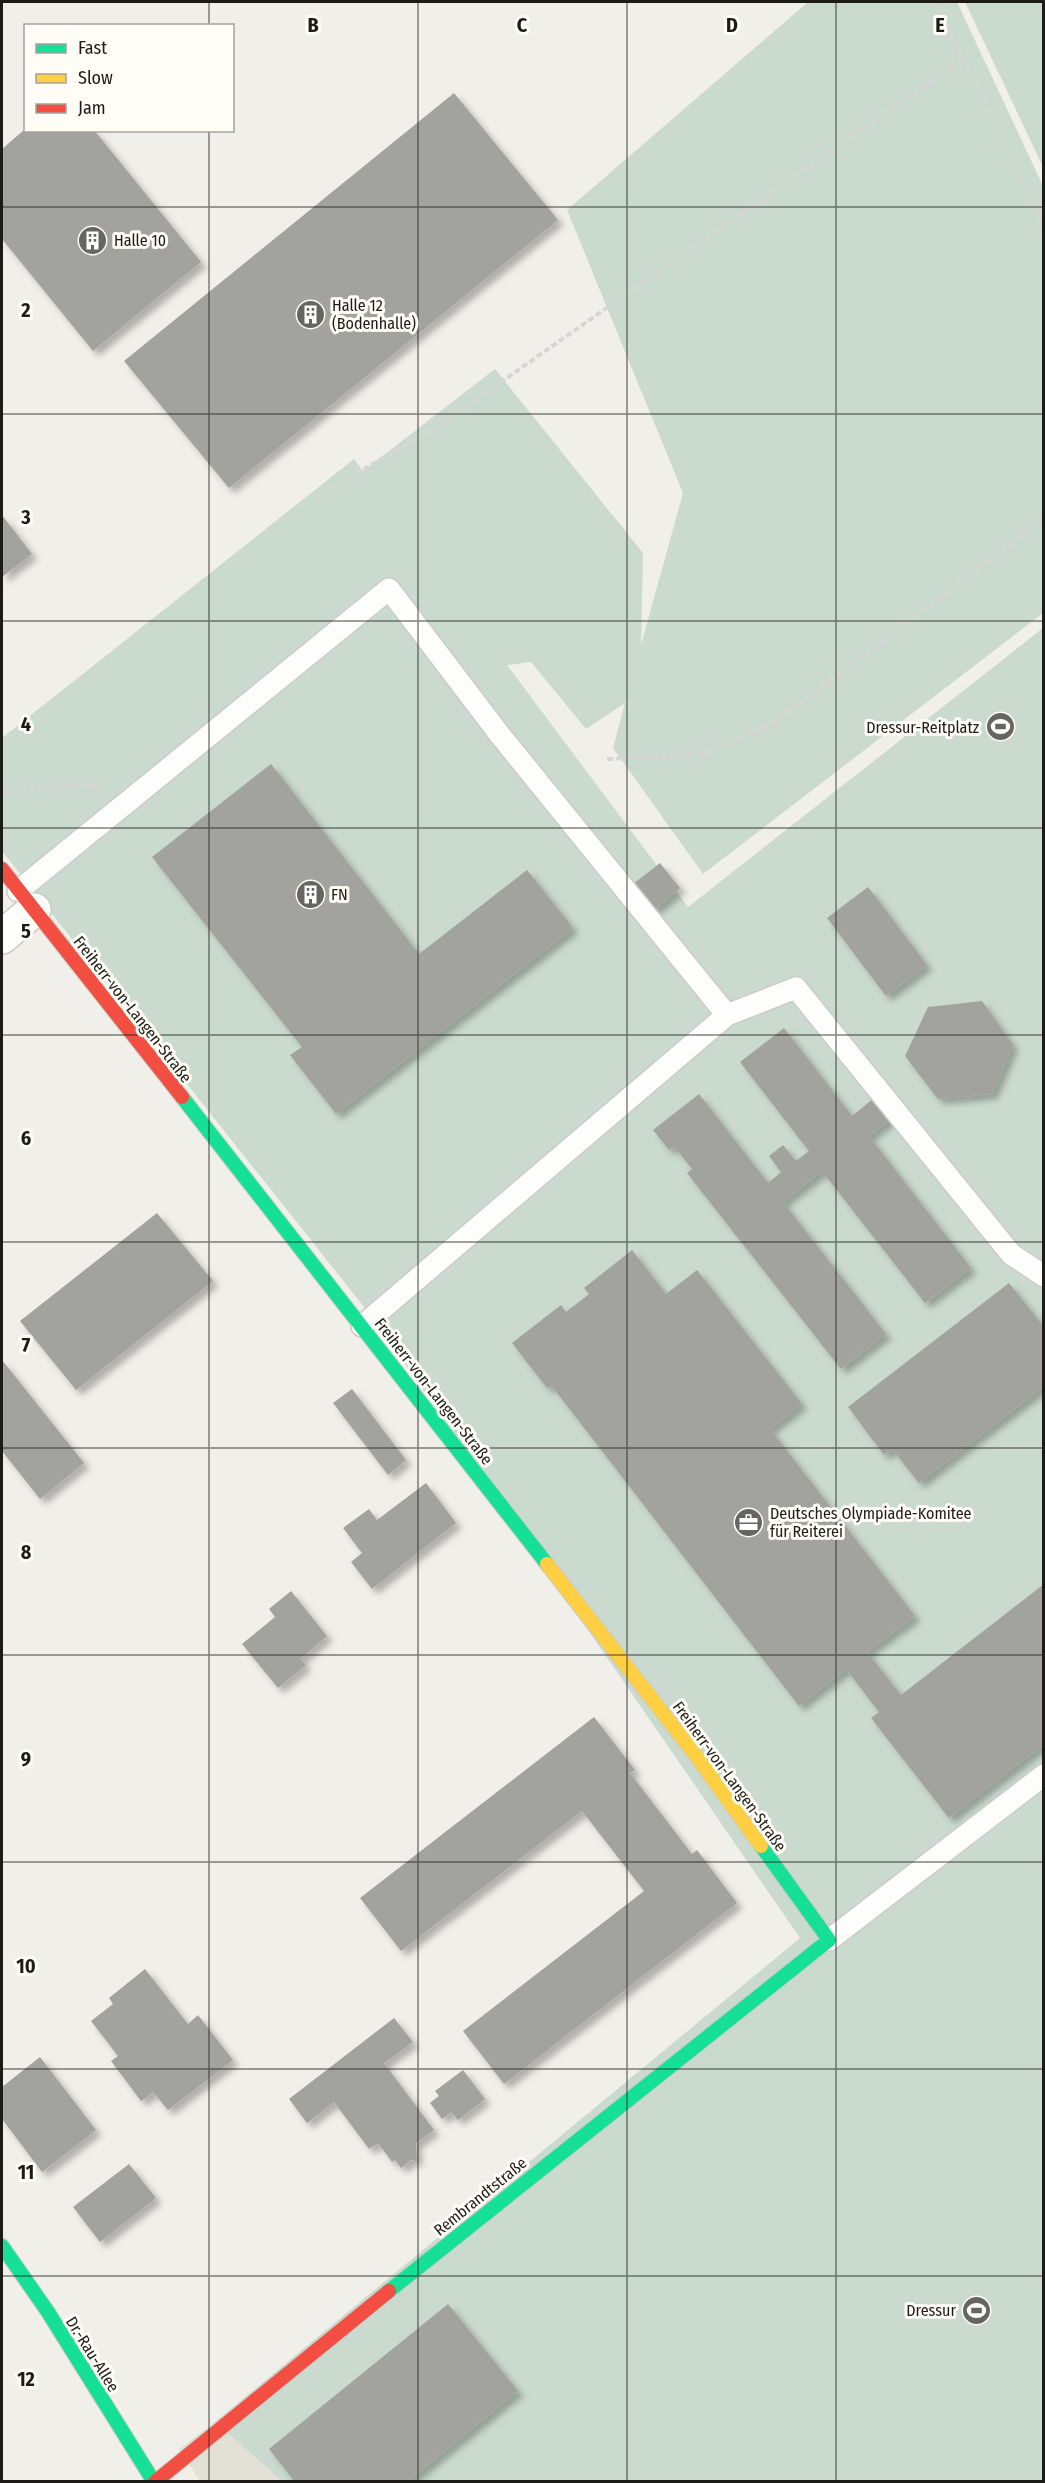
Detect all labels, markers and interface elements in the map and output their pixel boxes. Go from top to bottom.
text: B [307,13,319,37]
text: C [517,13,528,37]
text: D [726,13,738,37]
text: E [935,13,945,37]
legend [24,24,234,132]
text: Fast [78,37,107,59]
text: Slow [78,67,113,89]
text: Jam [78,97,106,119]
building icon: Halle 10 [77,224,109,256]
place label: Halle 10 [114,231,166,250]
place label: Halle 12 (Bodenhalle) [332,296,416,333]
text: 2 [20,298,31,322]
building icon: Halle 12 (Bodenhalle) [295,298,327,330]
text: 3 [20,505,31,529]
sports icon: Dressur-Reitplatz [984,711,1016,743]
text: 4 [21,712,31,736]
place label: Dressur-Reitplatz [866,718,979,737]
building icon: FN [294,878,326,910]
place label: FN [331,885,348,904]
text: 5 [21,919,31,943]
street label: Freiherr-von-Langen-Straße [69,932,196,1086]
text: 6 [21,1126,31,1150]
street label: Freiherr-von-Langen-Straße [370,1314,497,1468]
text: 7 [22,1333,31,1357]
place label: Deutsches Olympiade-Komitee für Reiterei [770,1504,972,1541]
office icon: Deutsches Olympiade-Komitee für Reiterei [733,1506,765,1538]
text: 8 [21,1540,32,1564]
street label: Freiherr-von-Langen-Straße [669,1698,790,1855]
text: 9 [21,1747,31,1771]
text: 10 [16,1954,36,1978]
street label: Rembrandtstraße [430,2153,531,2240]
text: 11 [18,2160,34,2184]
sports icon: Dressur [961,2294,993,2326]
place label: Dressur [906,2301,956,2320]
street label: Dr.-Rau-Allee [62,2313,123,2396]
text: 12 [17,2367,35,2391]

